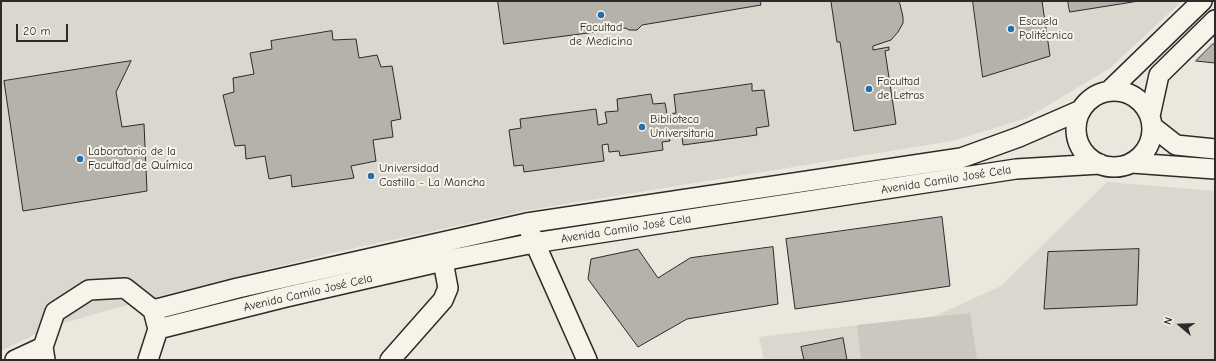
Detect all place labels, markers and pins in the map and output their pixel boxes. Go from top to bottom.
marker: Facultad de Medicina [596,10,606,20]
place label: Escuela Politécnica [1019,15,1073,43]
place label: Facultad de Medicina [570,21,632,49]
marker: Escuela Politécnica [1006,24,1016,34]
place label: Facultad de Letras [877,75,924,103]
marker: Facultad de Letras [864,84,874,94]
place label: Biblioteca Universitaria [650,113,714,141]
marker: Biblioteca Universitaria [637,122,647,132]
place label: Laboratorio de la Facultad de Química [88,145,193,173]
marker: Laboratorio de la Facultad de Química [75,154,85,164]
place label: Universidad Castilla - La Mancha [379,162,485,190]
marker: Universidad Castilla - La Mancha [366,171,376,181]

